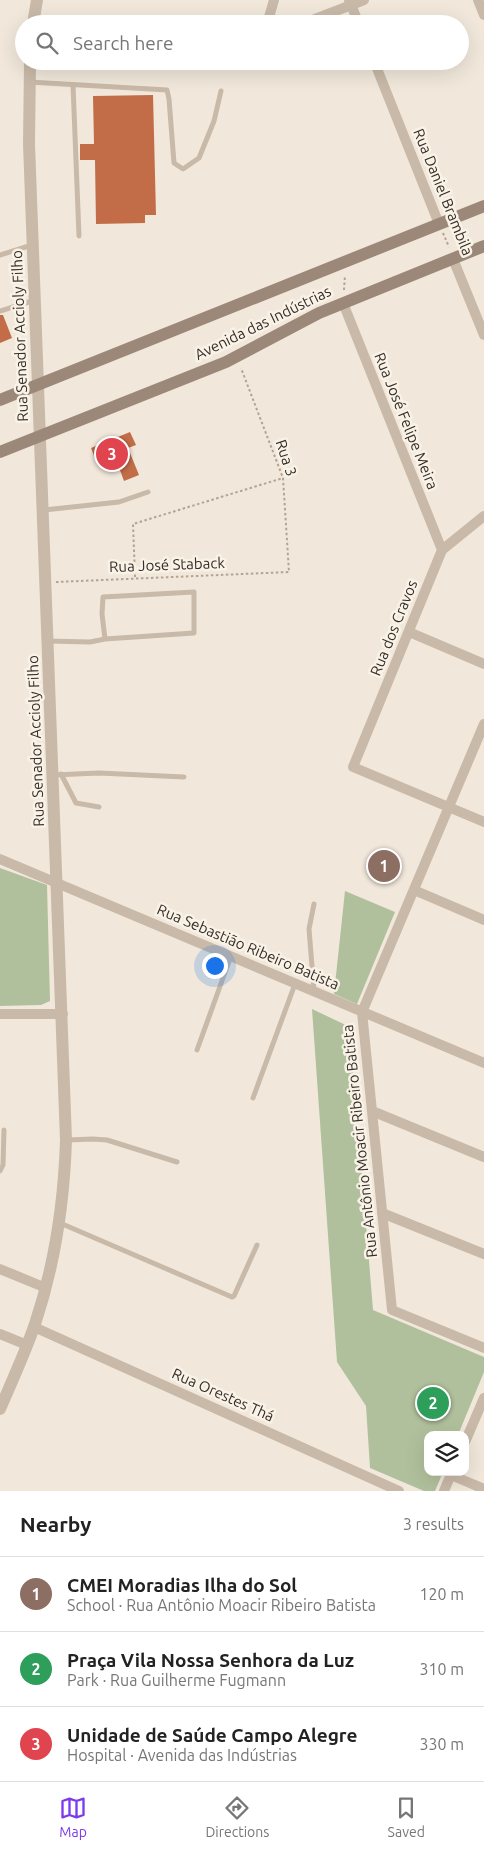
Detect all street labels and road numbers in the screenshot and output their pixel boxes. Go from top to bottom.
street label: Rua Daniel Brambila [410,126,477,258]
street label: Rua Senador Accioly Filho [8,250,31,422]
street label: Avenida das Indústrias [192,282,334,363]
street label: Rua José Felipe Meira [371,350,442,492]
street label: Rua 3 [273,437,300,478]
street label: Rua José Staback [109,554,226,575]
street label: Rua dos Cravos [367,577,420,678]
street label: Rua Senador Accioly Filho [24,655,47,827]
street label: Rua Sebastião Ribeiro Batista [155,900,342,993]
street label: Rua Antônio Moacir Ribeiro Batista [339,1024,380,1258]
street label: Rua Orestes Thá [170,1364,277,1425]

